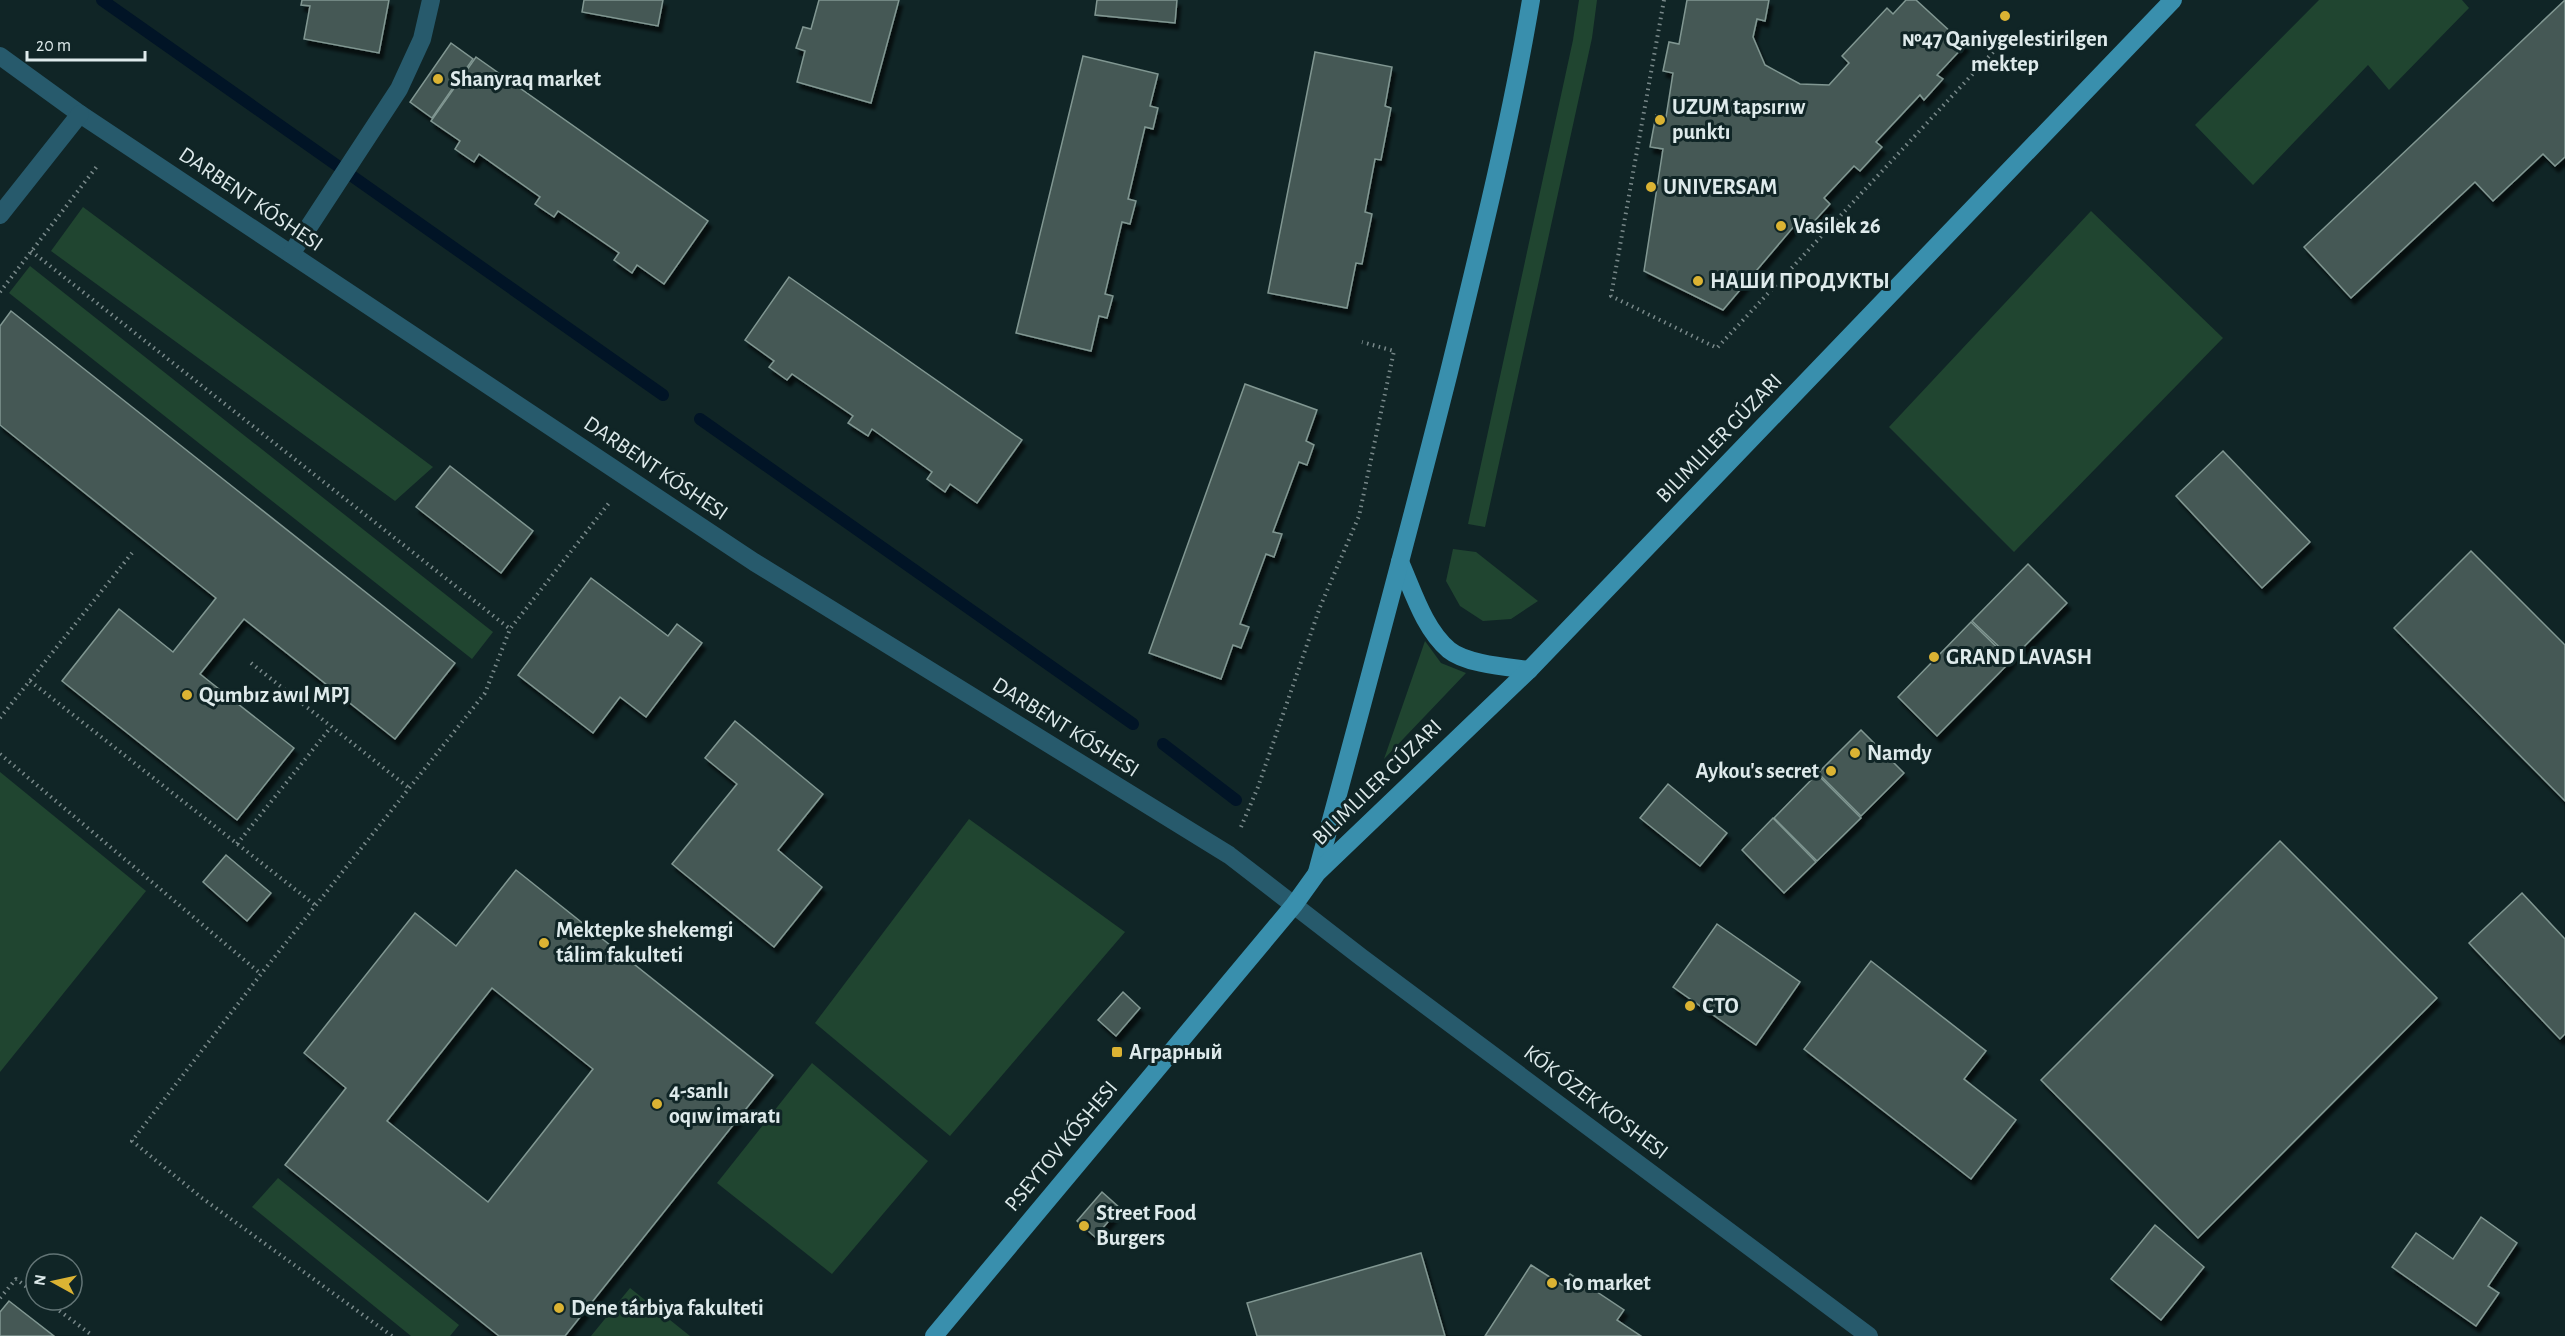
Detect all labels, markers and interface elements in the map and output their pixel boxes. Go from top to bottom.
marker: №47 Qaniygelestirilgen mektep [1998,9,2012,23]
scale bar [27,24,146,62]
place label: №47 Qaniygelestirilgen mektep [1902,28,2108,75]
text: 20 m [36,37,71,55]
place label: Shanyraq market [450,68,601,91]
marker: Shanyraq market [431,72,445,86]
place label: UZUM tapsırıw punktı [1672,96,1806,143]
marker: UZUM tapsırıw punktı [1653,113,1667,127]
street label: DARBENT KÓSHESI [175,142,327,255]
place label: UNIVERSAM [1663,176,1777,198]
marker: UNIVERSAM [1644,180,1658,194]
place label: Vasilek 26 [1793,215,1881,237]
marker: Vasilek 26 [1774,219,1788,233]
place label: НАШИ ПРОДУКТЫ [1710,270,1890,292]
marker: НАШИ ПРОДУКТЫ [1691,274,1705,288]
street label: BILIMLILER GÚZARI [1651,368,1786,507]
street label: DARBENT KÓSHESI [580,411,732,524]
place label: GRAND LAVASH [1946,646,2092,668]
marker: GRAND LAVASH [1927,650,1941,664]
street label: DARBENT KÓSHESI [989,672,1144,781]
place label: Qumbız awıl MPJ [199,684,350,707]
marker: Qumbız awıl MPJ [180,688,194,702]
street label: BILIMLILER GÚZARI [1307,714,1446,849]
place label: Namdy [1867,742,1932,765]
marker: Namdy [1848,746,1862,760]
place label: Aykou's secret [1695,760,1820,783]
marker: Aykou's secret [1824,764,1838,778]
place label: Mektepke shekemgi tálim fakulteti [556,919,734,966]
marker: Mektepke shekemgi tálim fakulteti [537,936,551,950]
place label: СТО [1702,995,1739,1017]
marker: СТО [1683,999,1697,1013]
street label: KÓK ÓZEK KO'SHESI [1520,1040,1673,1163]
place label: Аграрный [1129,1041,1222,1063]
marker: Аграрный [1110,1045,1124,1059]
street label: P.SEYTOV KÓSHESI [1000,1076,1122,1215]
place label: 4-sanlı oqıw imaratı [669,1080,781,1127]
marker: 4-sanlı oqıw imaratı [650,1097,664,1111]
place label: Street Food Burgers [1096,1202,1197,1249]
marker: Street Food Burgers [1077,1219,1091,1233]
north arrow [24,1252,84,1312]
place label: 10 market [1564,1272,1651,1294]
text: N [31,1273,49,1287]
marker: 10 market [1545,1276,1559,1290]
place label: Dene tárbiya fakulteti [571,1297,764,1320]
marker: Dene tárbiya fakulteti [552,1301,566,1315]

